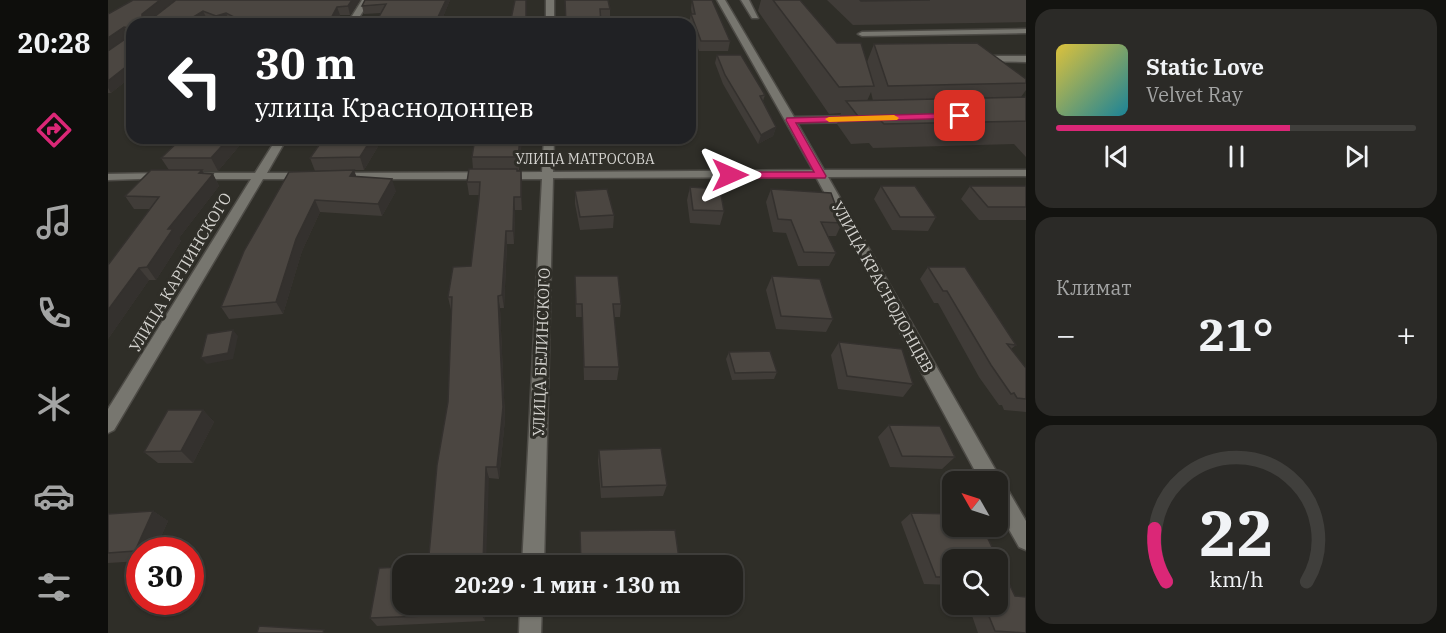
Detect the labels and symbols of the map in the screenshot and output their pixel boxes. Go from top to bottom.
pin [934,90,985,141]
position arrow [698,143,762,207]
street label: УЛИЦА МАТРОСОВА [515,150,655,168]
street label: УЛИЦА КАРПИНСКОГО [124,189,236,355]
street label: УЛИЦА КРАСНОДОНЦЕВ [827,198,939,376]
street label: УЛИЦА БЕЛИНСКОГО [528,267,554,437]
north arrow [942,471,1008,537]
speed limit sign: 30 [126,537,204,615]

